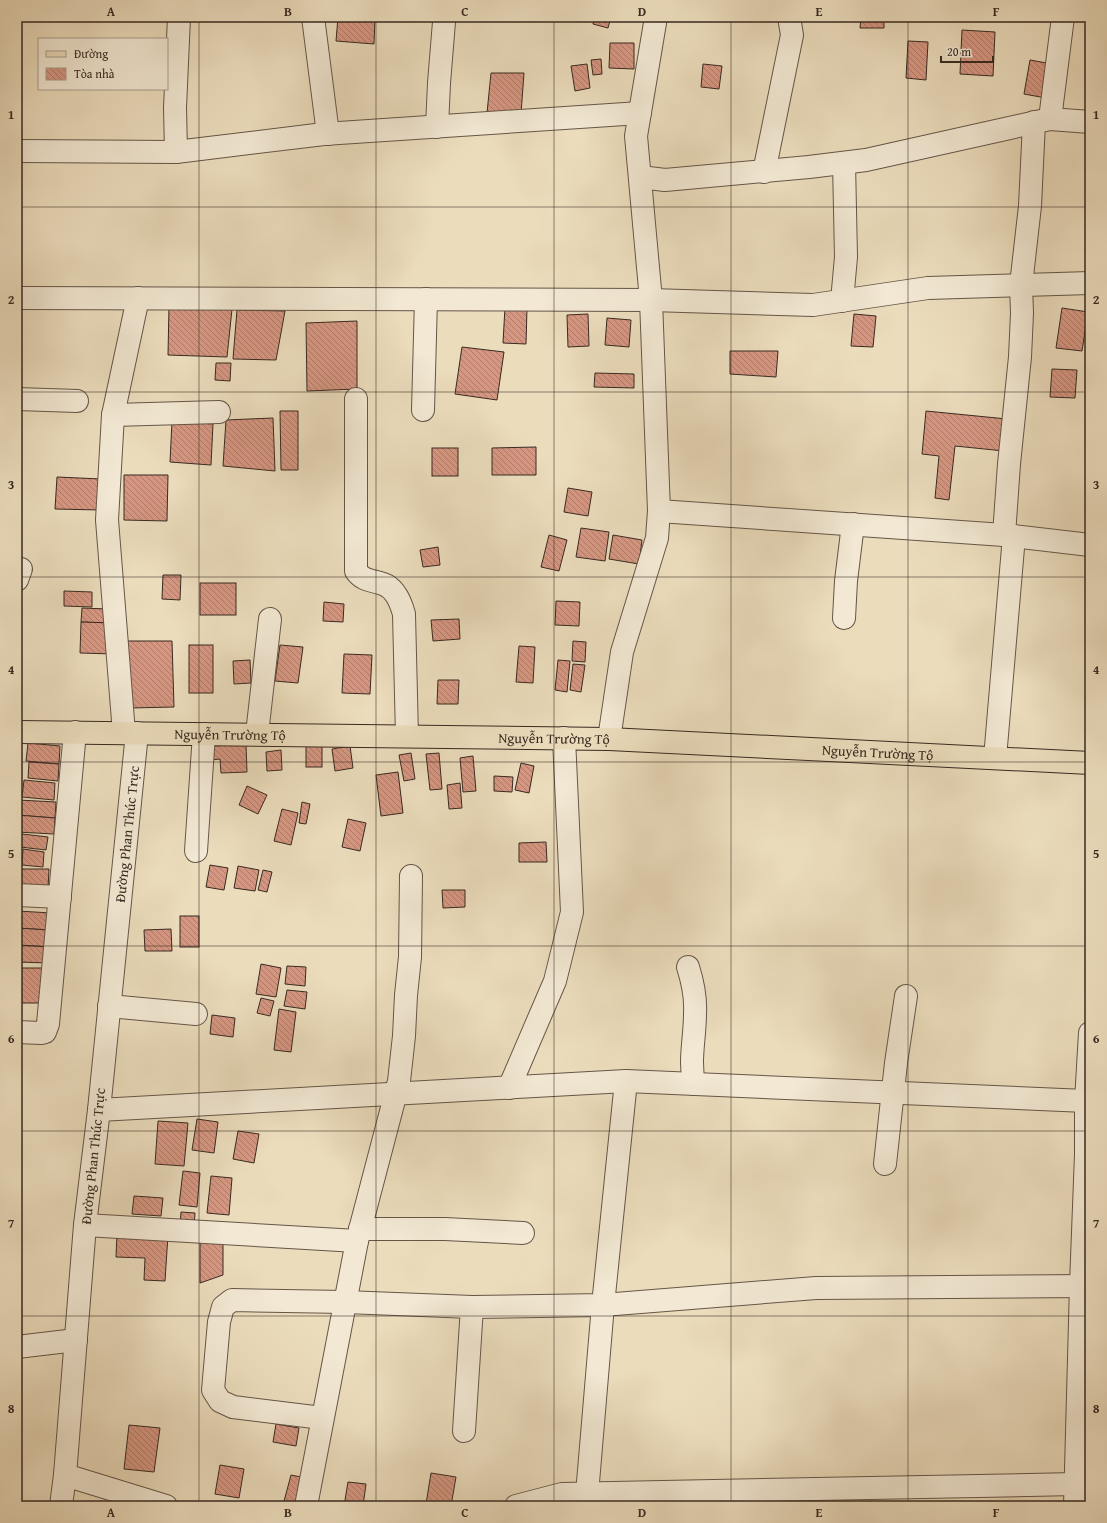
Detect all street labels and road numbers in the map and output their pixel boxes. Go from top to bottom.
street label: Nguyễn Trường Tộ [174,724,286,745]
street label: Nguyễn Trường Tộ [498,728,610,749]
street label: Nguyễn Trường Tộ [821,740,934,765]
street label: Đường Phan Thúc Trực [110,765,144,903]
street label: Đường Phan Thúc Trực [76,1087,110,1225]

